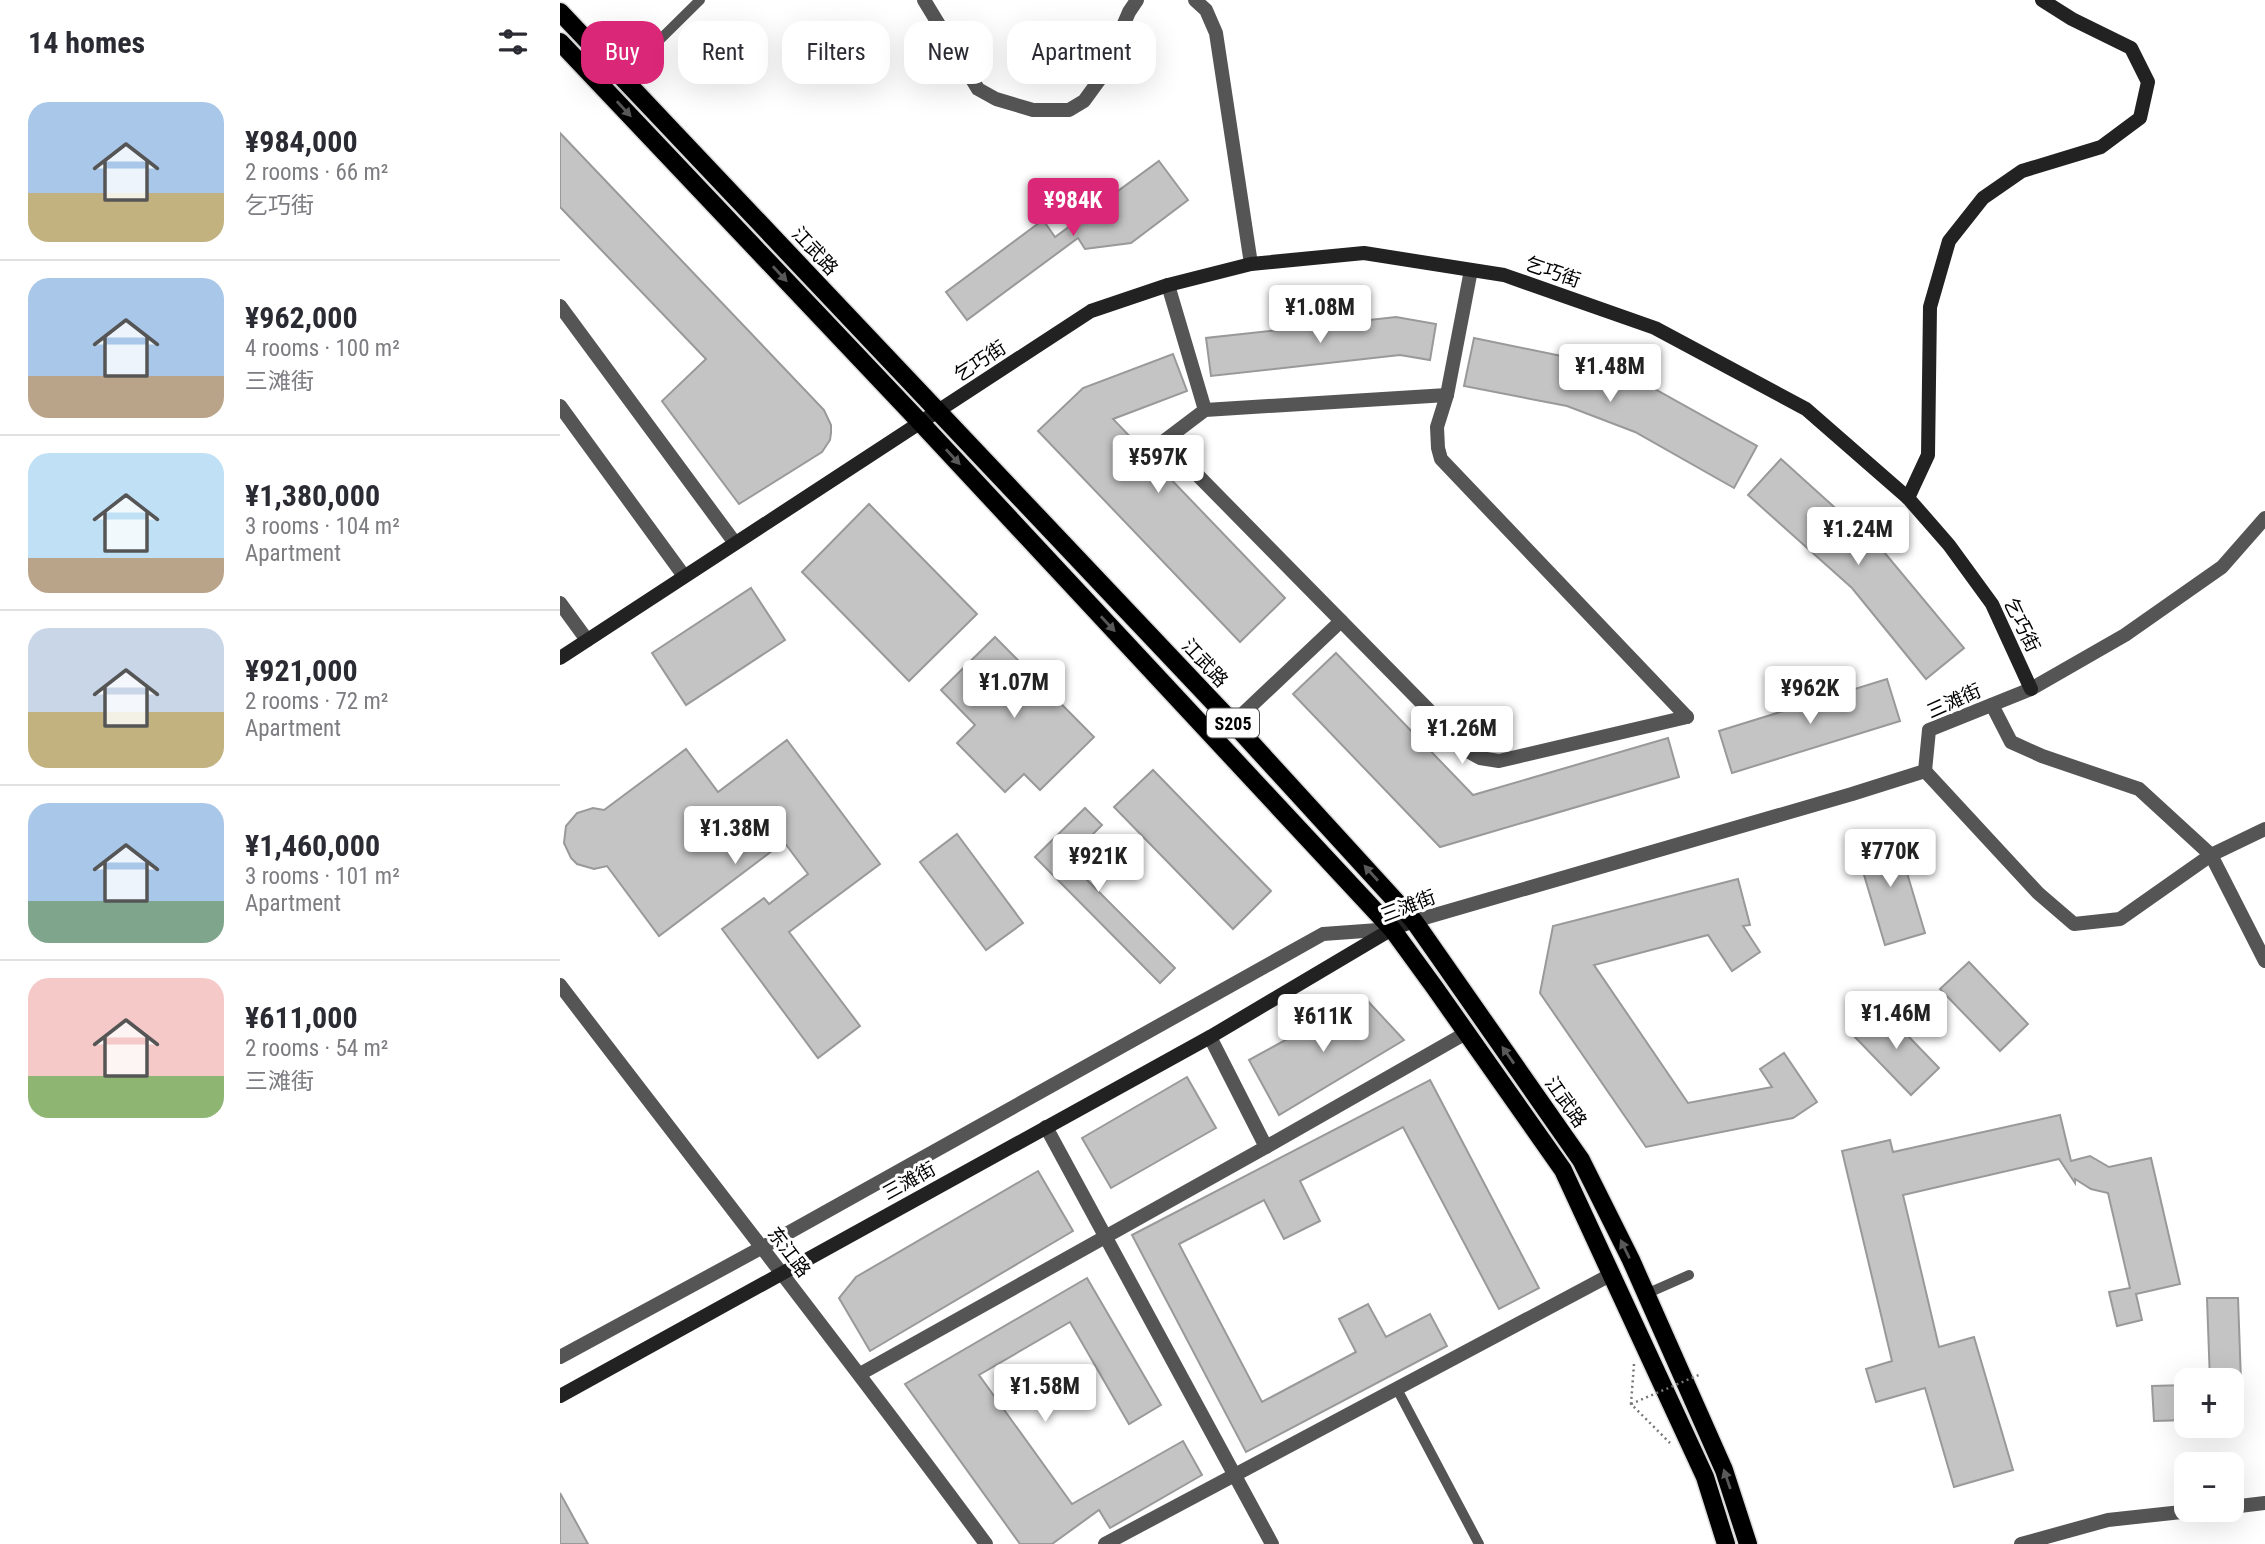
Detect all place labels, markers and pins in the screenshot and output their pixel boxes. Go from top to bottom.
pin: ¥984K [1024,178,1122,238]
pin: ¥1.08M [1263,286,1377,345]
pin: ¥1.48M [1553,344,1667,404]
pin: ¥597K [1109,435,1207,495]
pin: ¥1.24M [1801,508,1915,567]
pin: ¥1.07M [957,660,1071,720]
pin: ¥962K [1761,666,1859,726]
pin: ¥1.26M [1405,706,1519,766]
pin: ¥1.38M [678,806,792,866]
pin: ¥770K [1841,830,1939,889]
pin: ¥921K [1049,834,1147,894]
pin: ¥1.46M [1839,992,1953,1051]
pin: ¥611K [1274,995,1372,1054]
pin: ¥1.58M [988,1364,1102,1424]

